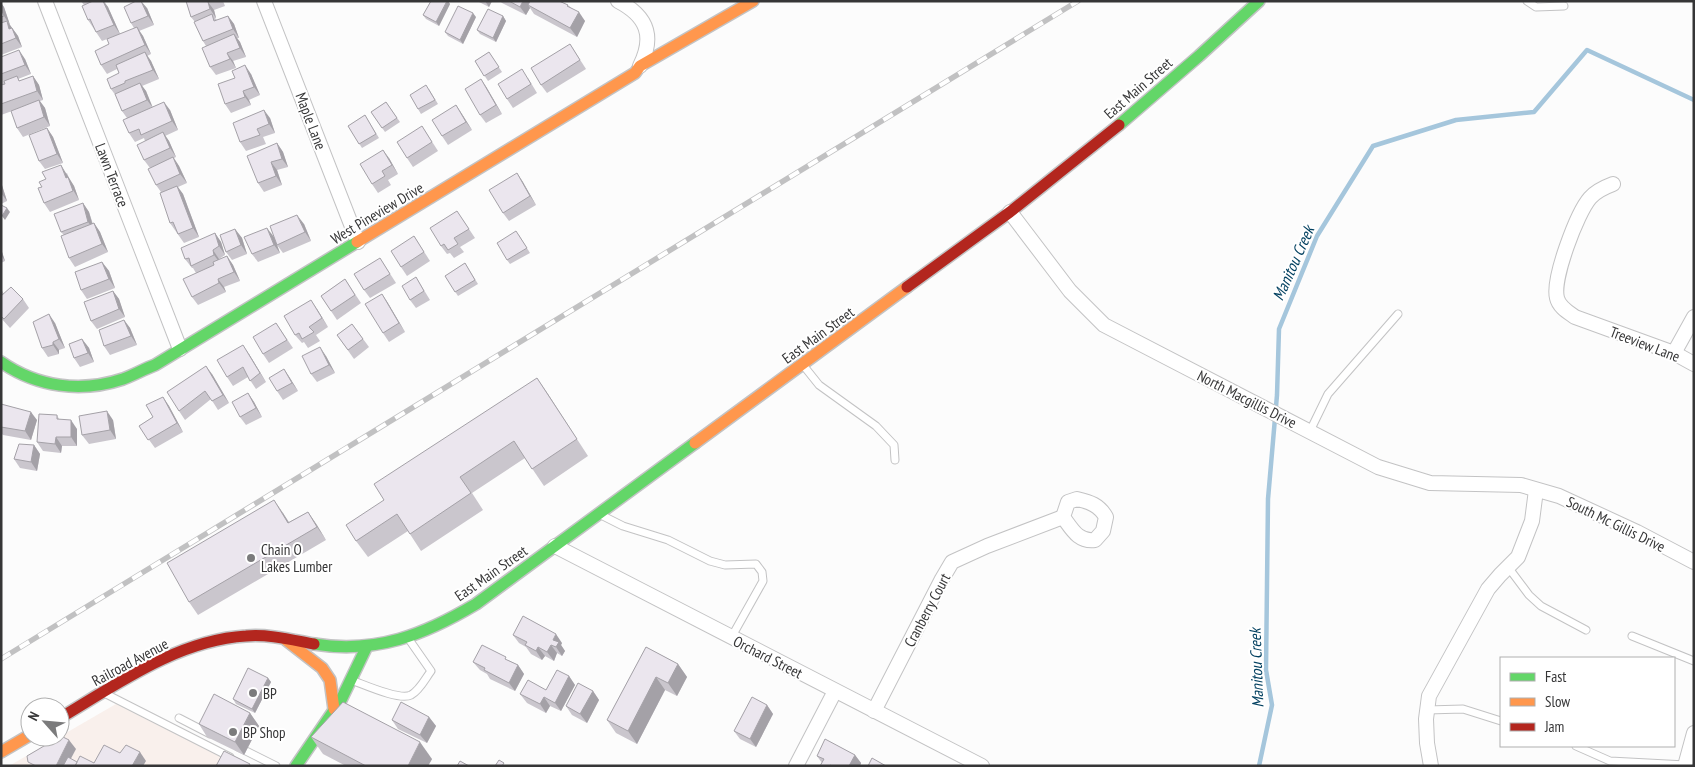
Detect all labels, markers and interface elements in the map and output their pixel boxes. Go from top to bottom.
street label: East Main Street [1100,53,1176,123]
street label: Maple Lane [291,90,331,152]
street label: Lawn Terrace [91,140,133,210]
street label: West Pineview Drive [327,178,427,248]
water label: Manitou Creek [1268,221,1319,303]
street label: East Main Street [778,302,858,368]
street label: Treeview Lane [1607,322,1683,366]
street label: North Macgillis Drive [1194,366,1300,432]
street label: South Mc Gillis Drive [1564,492,1668,556]
place label: Chain O Lakes Lumber [261,540,333,576]
street label: East Main Street [451,541,531,605]
marker: Chain O Lakes Lumber [245,552,257,564]
street label: Cranberry Court [900,570,954,650]
water label: Manitou Creek [1245,626,1267,708]
street label: Orchard Street [730,631,806,683]
street label: Railroad Avenue [89,634,171,690]
legend [1500,657,1675,747]
text: Fast [1545,667,1566,686]
place label: BP [263,684,277,703]
marker: BP [247,687,259,699]
text: Slow [1545,692,1570,711]
north arrow [20,697,70,747]
text: N [24,709,43,724]
text: Jam [1544,717,1564,736]
place label: BP Shop [243,723,286,742]
marker: BP Shop [227,726,239,738]

